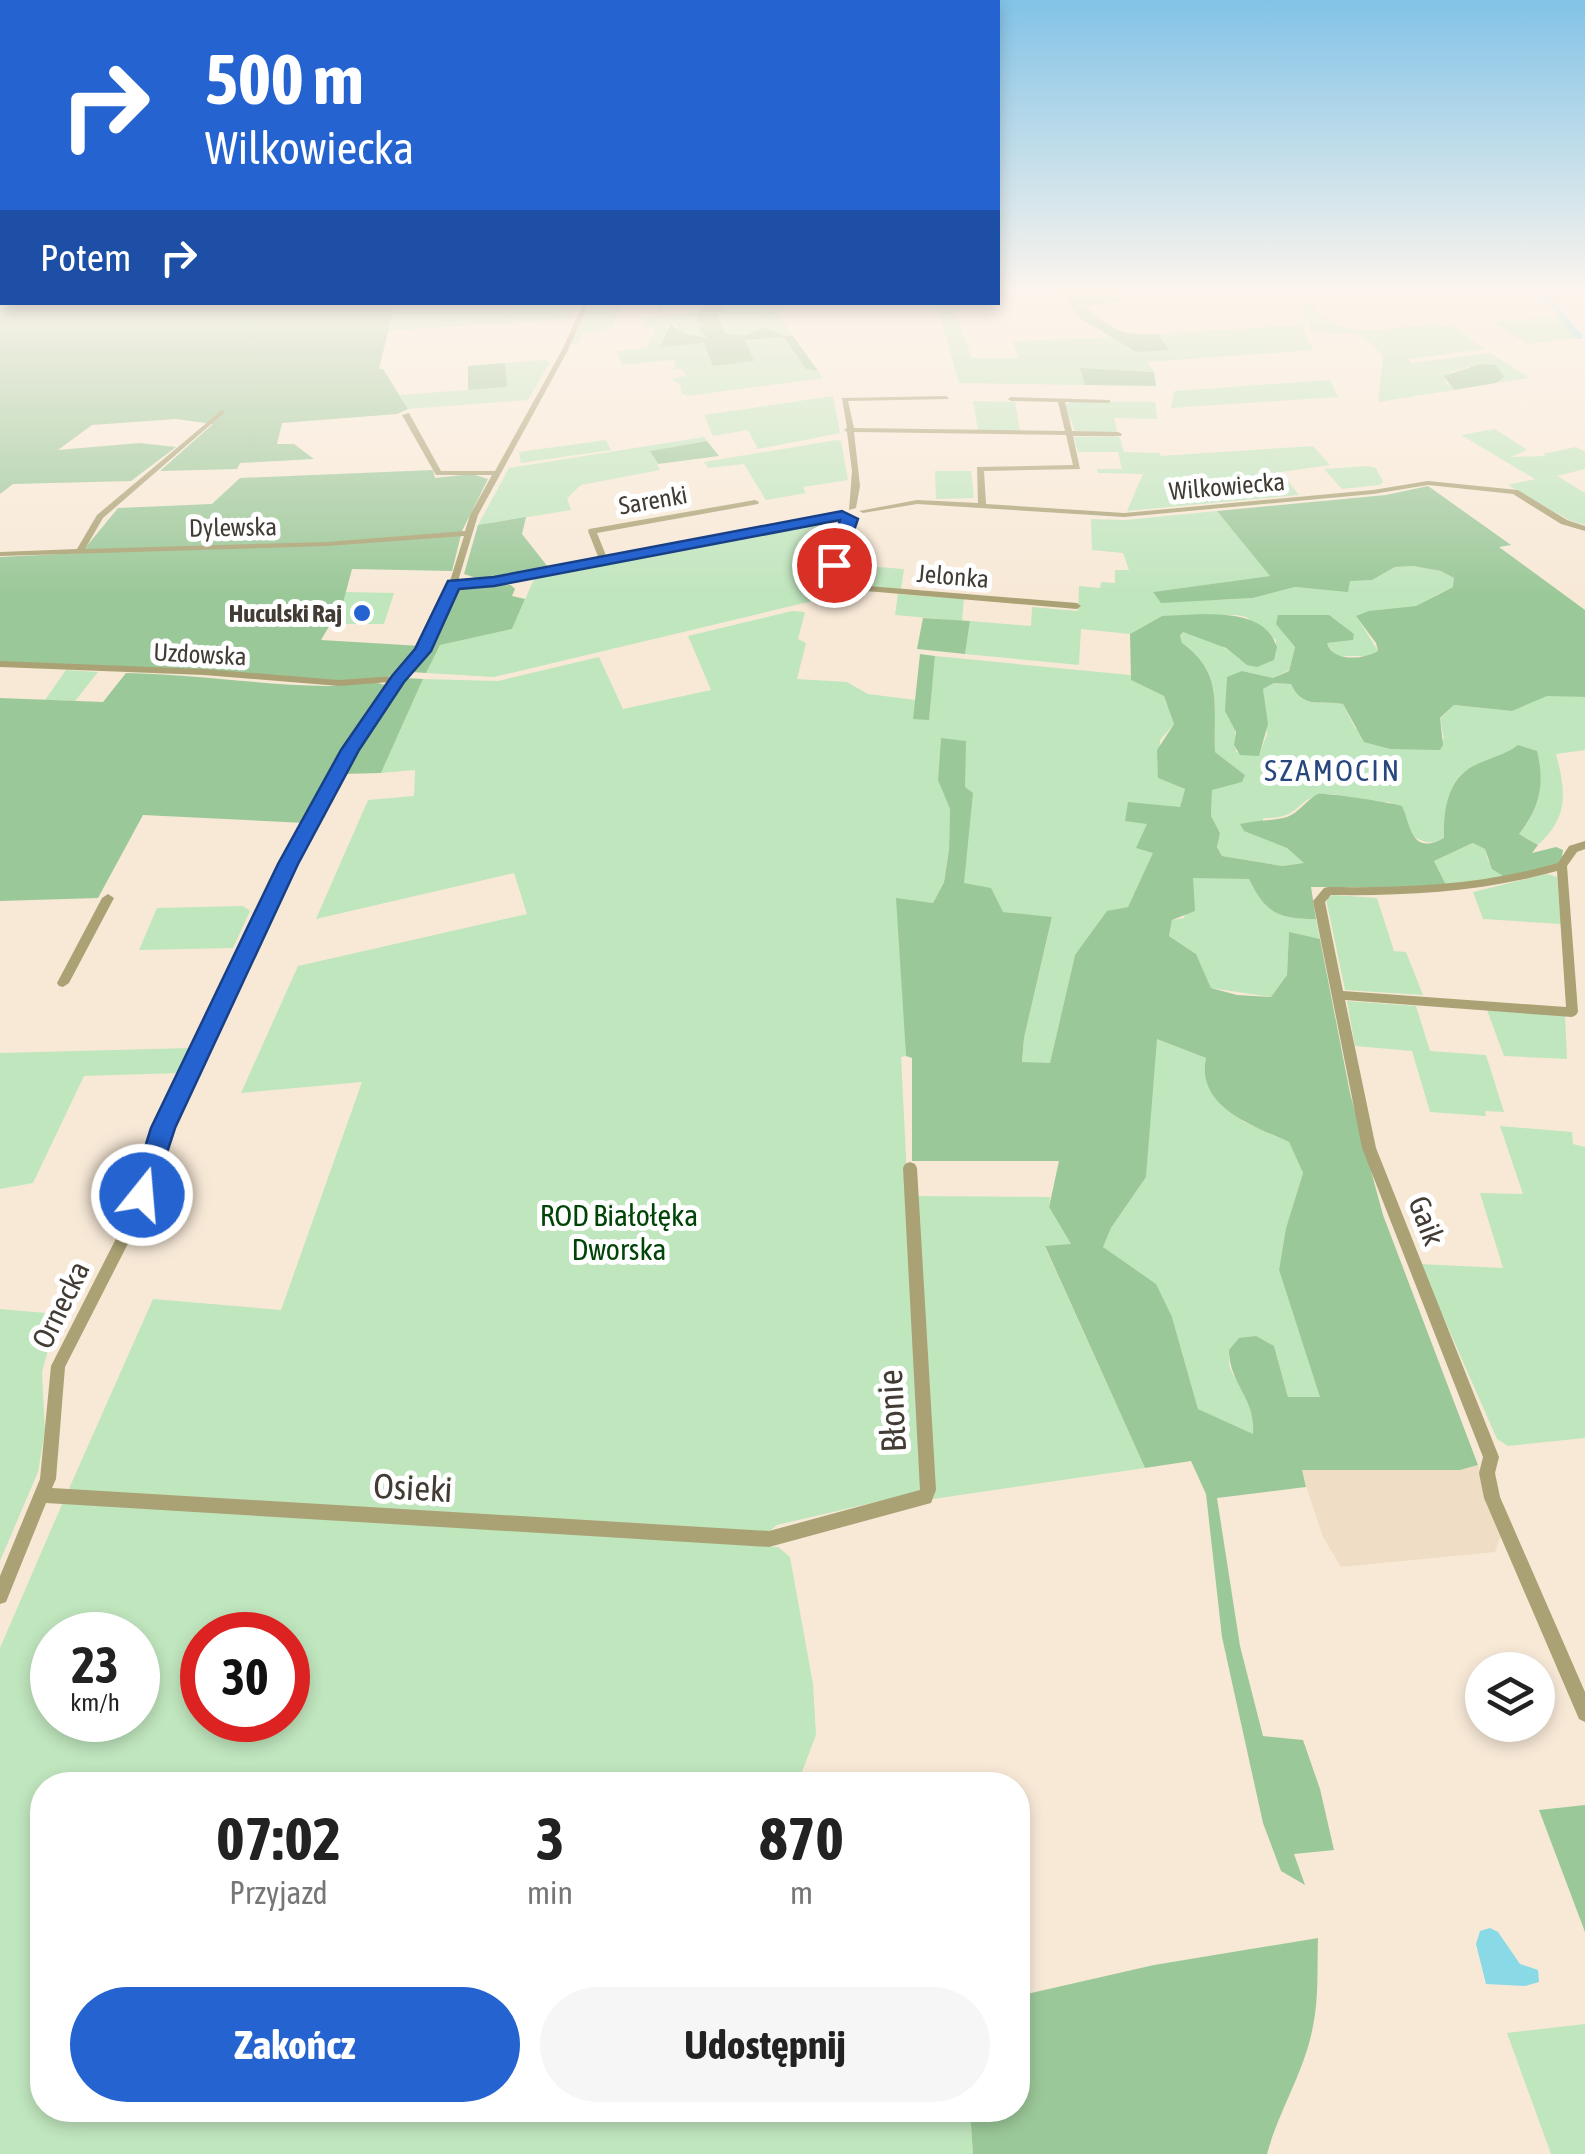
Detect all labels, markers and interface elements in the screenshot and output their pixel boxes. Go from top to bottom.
text: 500 m [205,39,364,119]
icon: right [40,40,170,170]
text: Wilkowiecka [205,122,414,174]
icon: right [151,230,206,285]
text: Potem [40,236,131,279]
street label: Wilkowiecka [1168,467,1286,505]
street label: Sarenki [617,480,689,520]
street label: Dylewska [189,512,277,542]
pin [792,523,877,608]
icon: arrive [807,538,862,593]
street label: Jelonka [916,559,990,593]
place label: Huculski Raj [229,599,342,627]
marker: Huculski Raj [351,602,373,624]
street label: Uzdowska [153,638,247,670]
district label: SZAMOCIN [1264,753,1402,787]
position arrow [90,1143,194,1247]
street label: Gaik [1402,1191,1452,1250]
park label: ROD Białołęka Dworska [540,1198,698,1266]
street label: Ornecka [25,1255,96,1354]
street label: Błonie [869,1369,913,1453]
street label: Osieki [372,1465,454,1509]
speed limit sign: 30 [180,1612,310,1742]
text: 23 [71,1636,118,1694]
map controls [1465,1652,1555,1742]
button: layers [1465,1652,1555,1742]
text: km/h [70,1688,120,1716]
text: 07:02 [216,1804,341,1873]
text: 3 [536,1804,564,1873]
text: 870 [759,1804,844,1873]
text: Przyjazd [229,1874,328,1911]
text: min [527,1874,573,1911]
text: m [790,1874,813,1911]
button: Zakończ [70,1987,520,2102]
button: Udostępnij [540,1987,990,2102]

